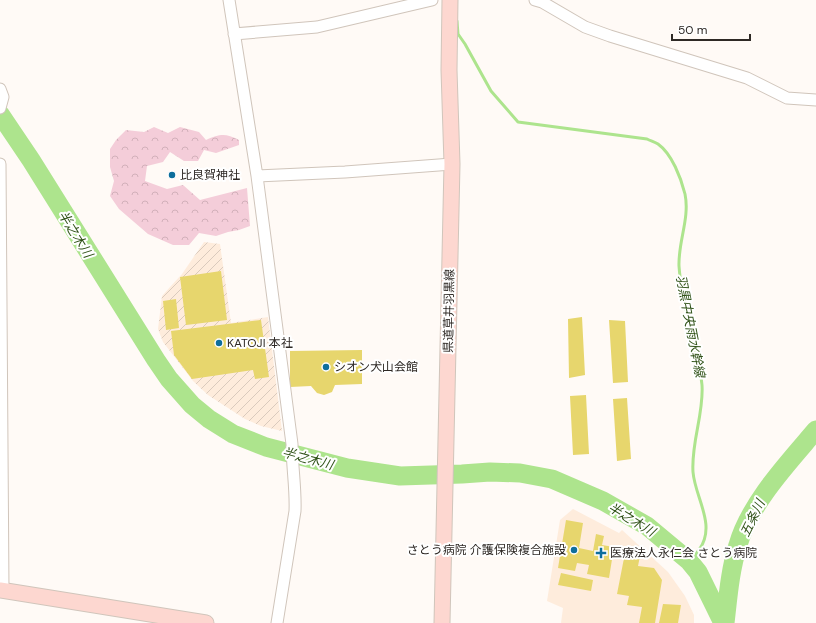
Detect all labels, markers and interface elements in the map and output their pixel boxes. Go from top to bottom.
scale bar [672,16,750,42]
text: 50 m [678,22,707,38]
place label: 比良賀神社 [180,167,240,183]
marker: 比良賀神社 [167,170,177,180]
water label: 半之木川 [55,208,98,263]
street label: 県道草井羽黒線 [440,269,458,353]
water label: 羽黒中央雨水幹線 [672,273,709,381]
place label: KATOJI 本社 [227,335,293,351]
marker: KATOJI 本社 [214,338,224,348]
place label: シオン犬山会館 [334,359,418,375]
marker: シオン犬山会館 [321,362,331,372]
water label: 半之木川 [281,444,337,474]
water label: 五条川 [736,495,770,539]
water label: 半之木川 [605,499,660,541]
place label: さとう病院 介護保険複合施設 [407,542,566,558]
marker: さとう病院 介護保険複合施設 [569,545,579,555]
place label: 医療法人永仁会 さとう病院 [610,545,757,561]
marker: 医療法人永仁会 さとう病院 [595,547,607,559]

